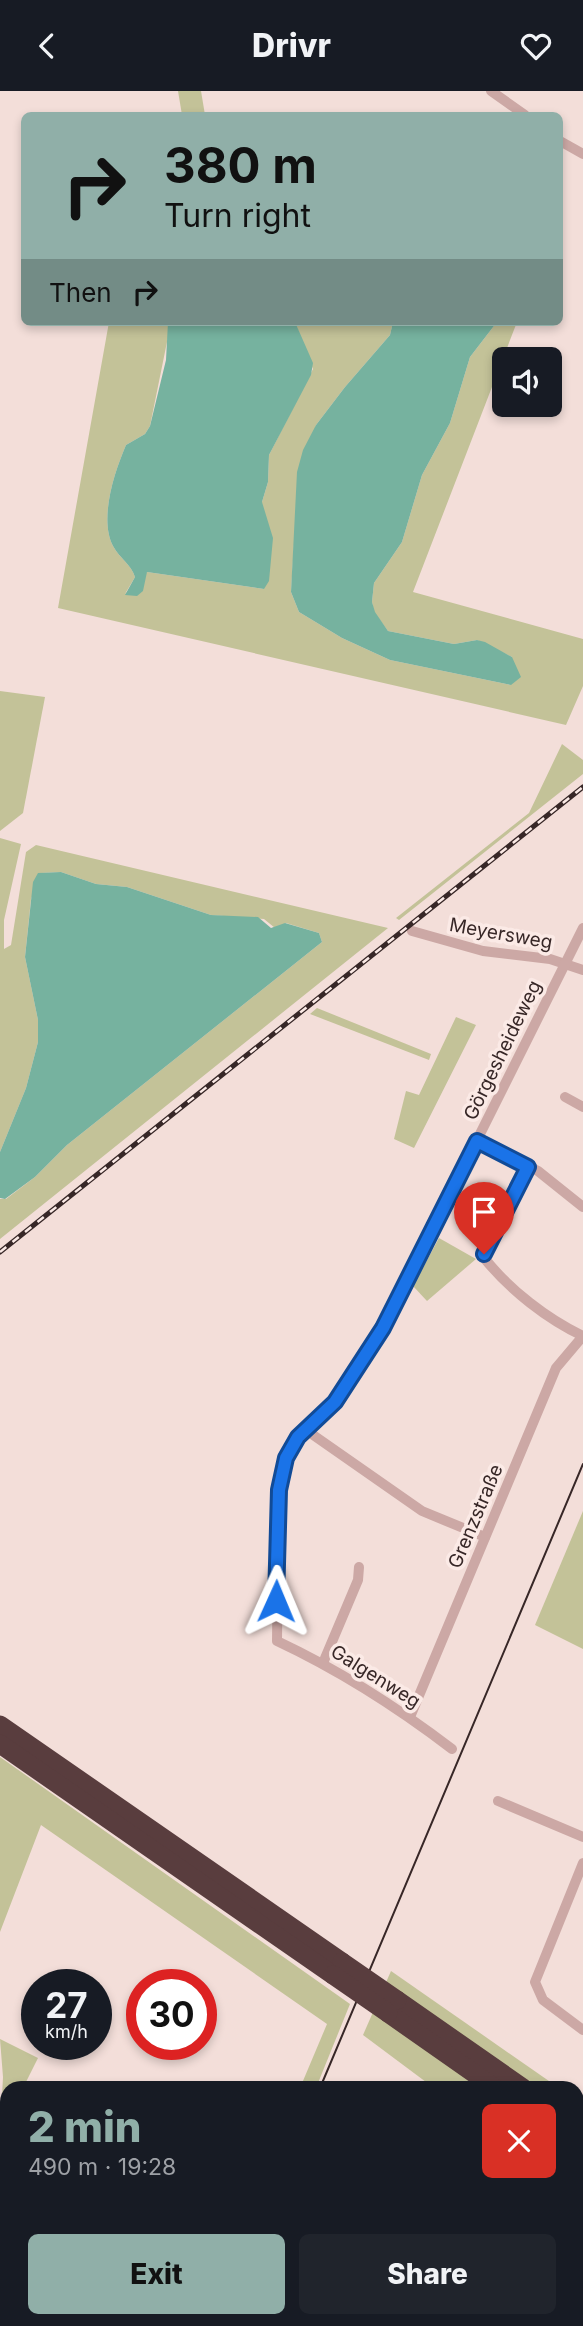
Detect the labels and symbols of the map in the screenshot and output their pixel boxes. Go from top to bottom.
street label: Meyersweg [448,913,554,954]
street label: Görgesheideweg [459,977,546,1124]
pin [454,1182,514,1254]
street label: Grenzstraße [443,1461,508,1572]
position arrow [239,1564,313,1638]
street label: Galgenweg [327,1640,425,1713]
speed limit sign: 30 [126,1969,217,2060]

